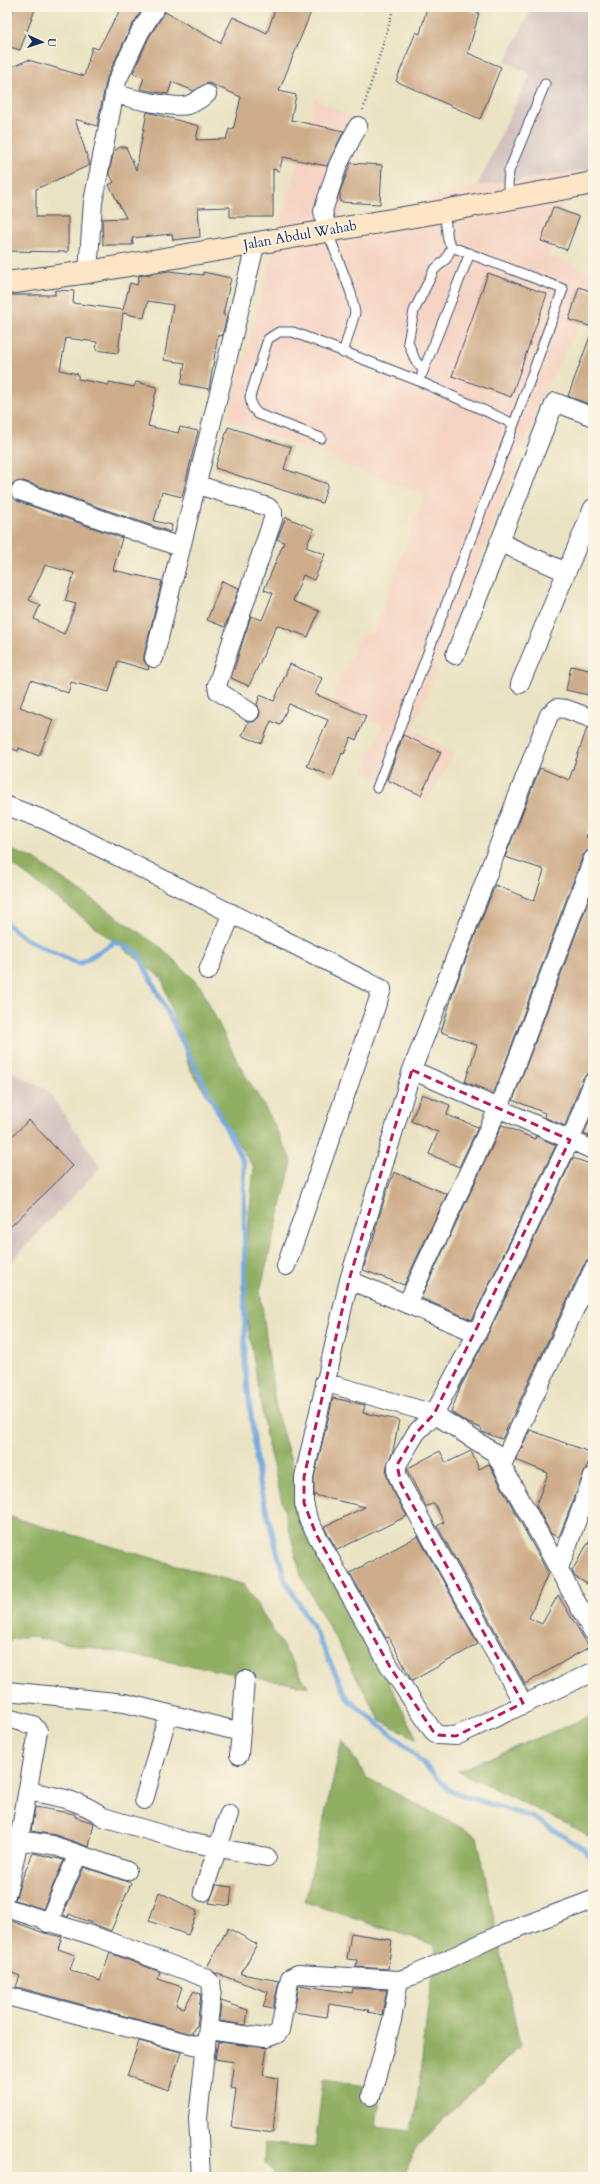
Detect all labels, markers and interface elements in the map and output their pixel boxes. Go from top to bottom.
north arrow [22,22,62,62]
text: U [44,38,59,47]
street label: Jalan Abdul Wahab [240,216,358,255]

